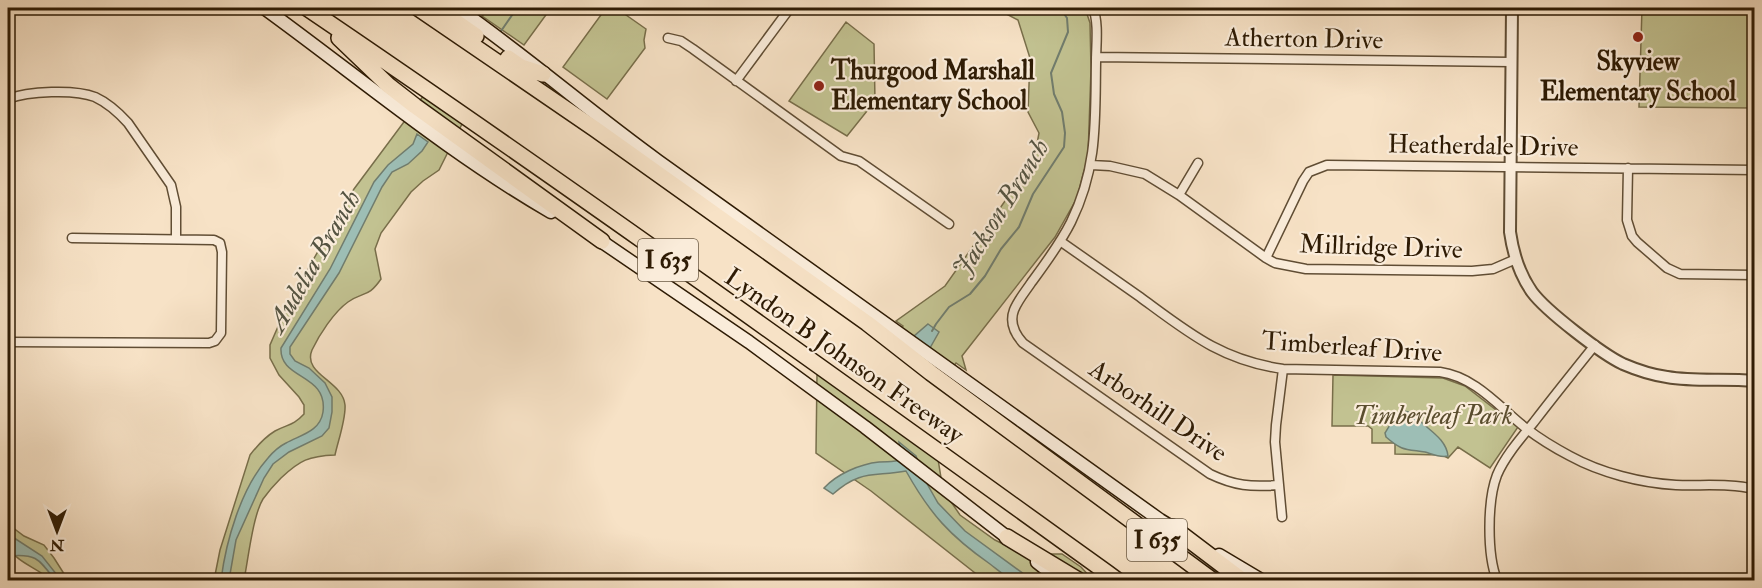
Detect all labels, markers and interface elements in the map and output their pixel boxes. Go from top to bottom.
street label: Atherton Drive [1224,22,1384,56]
marker: Skyview Elementary School [1631,30,1645,44]
place label: Skyview Elementary School [1540,46,1736,109]
place label: Thurgood Marshall Elementary School [830,55,1035,118]
marker: Thurgood Marshall Elementary School [812,79,826,93]
street label: Heatherdale Drive [1387,128,1579,164]
water label: Jackson Branch [945,133,1057,283]
water label: Audelia Branch [259,184,368,340]
street label: Millridge Drive [1299,228,1463,266]
road number: I 635 [638,239,698,281]
street label: Lyndon B Johnson Freeway [718,261,970,451]
street label: Timberleaf Drive [1261,325,1443,369]
street label: Arborhill Drive [1082,352,1233,469]
park label: Timberleaf Park [1353,400,1513,432]
north arrow [27,501,87,561]
road number: I 635 [1127,519,1187,561]
text: N [49,535,65,555]

